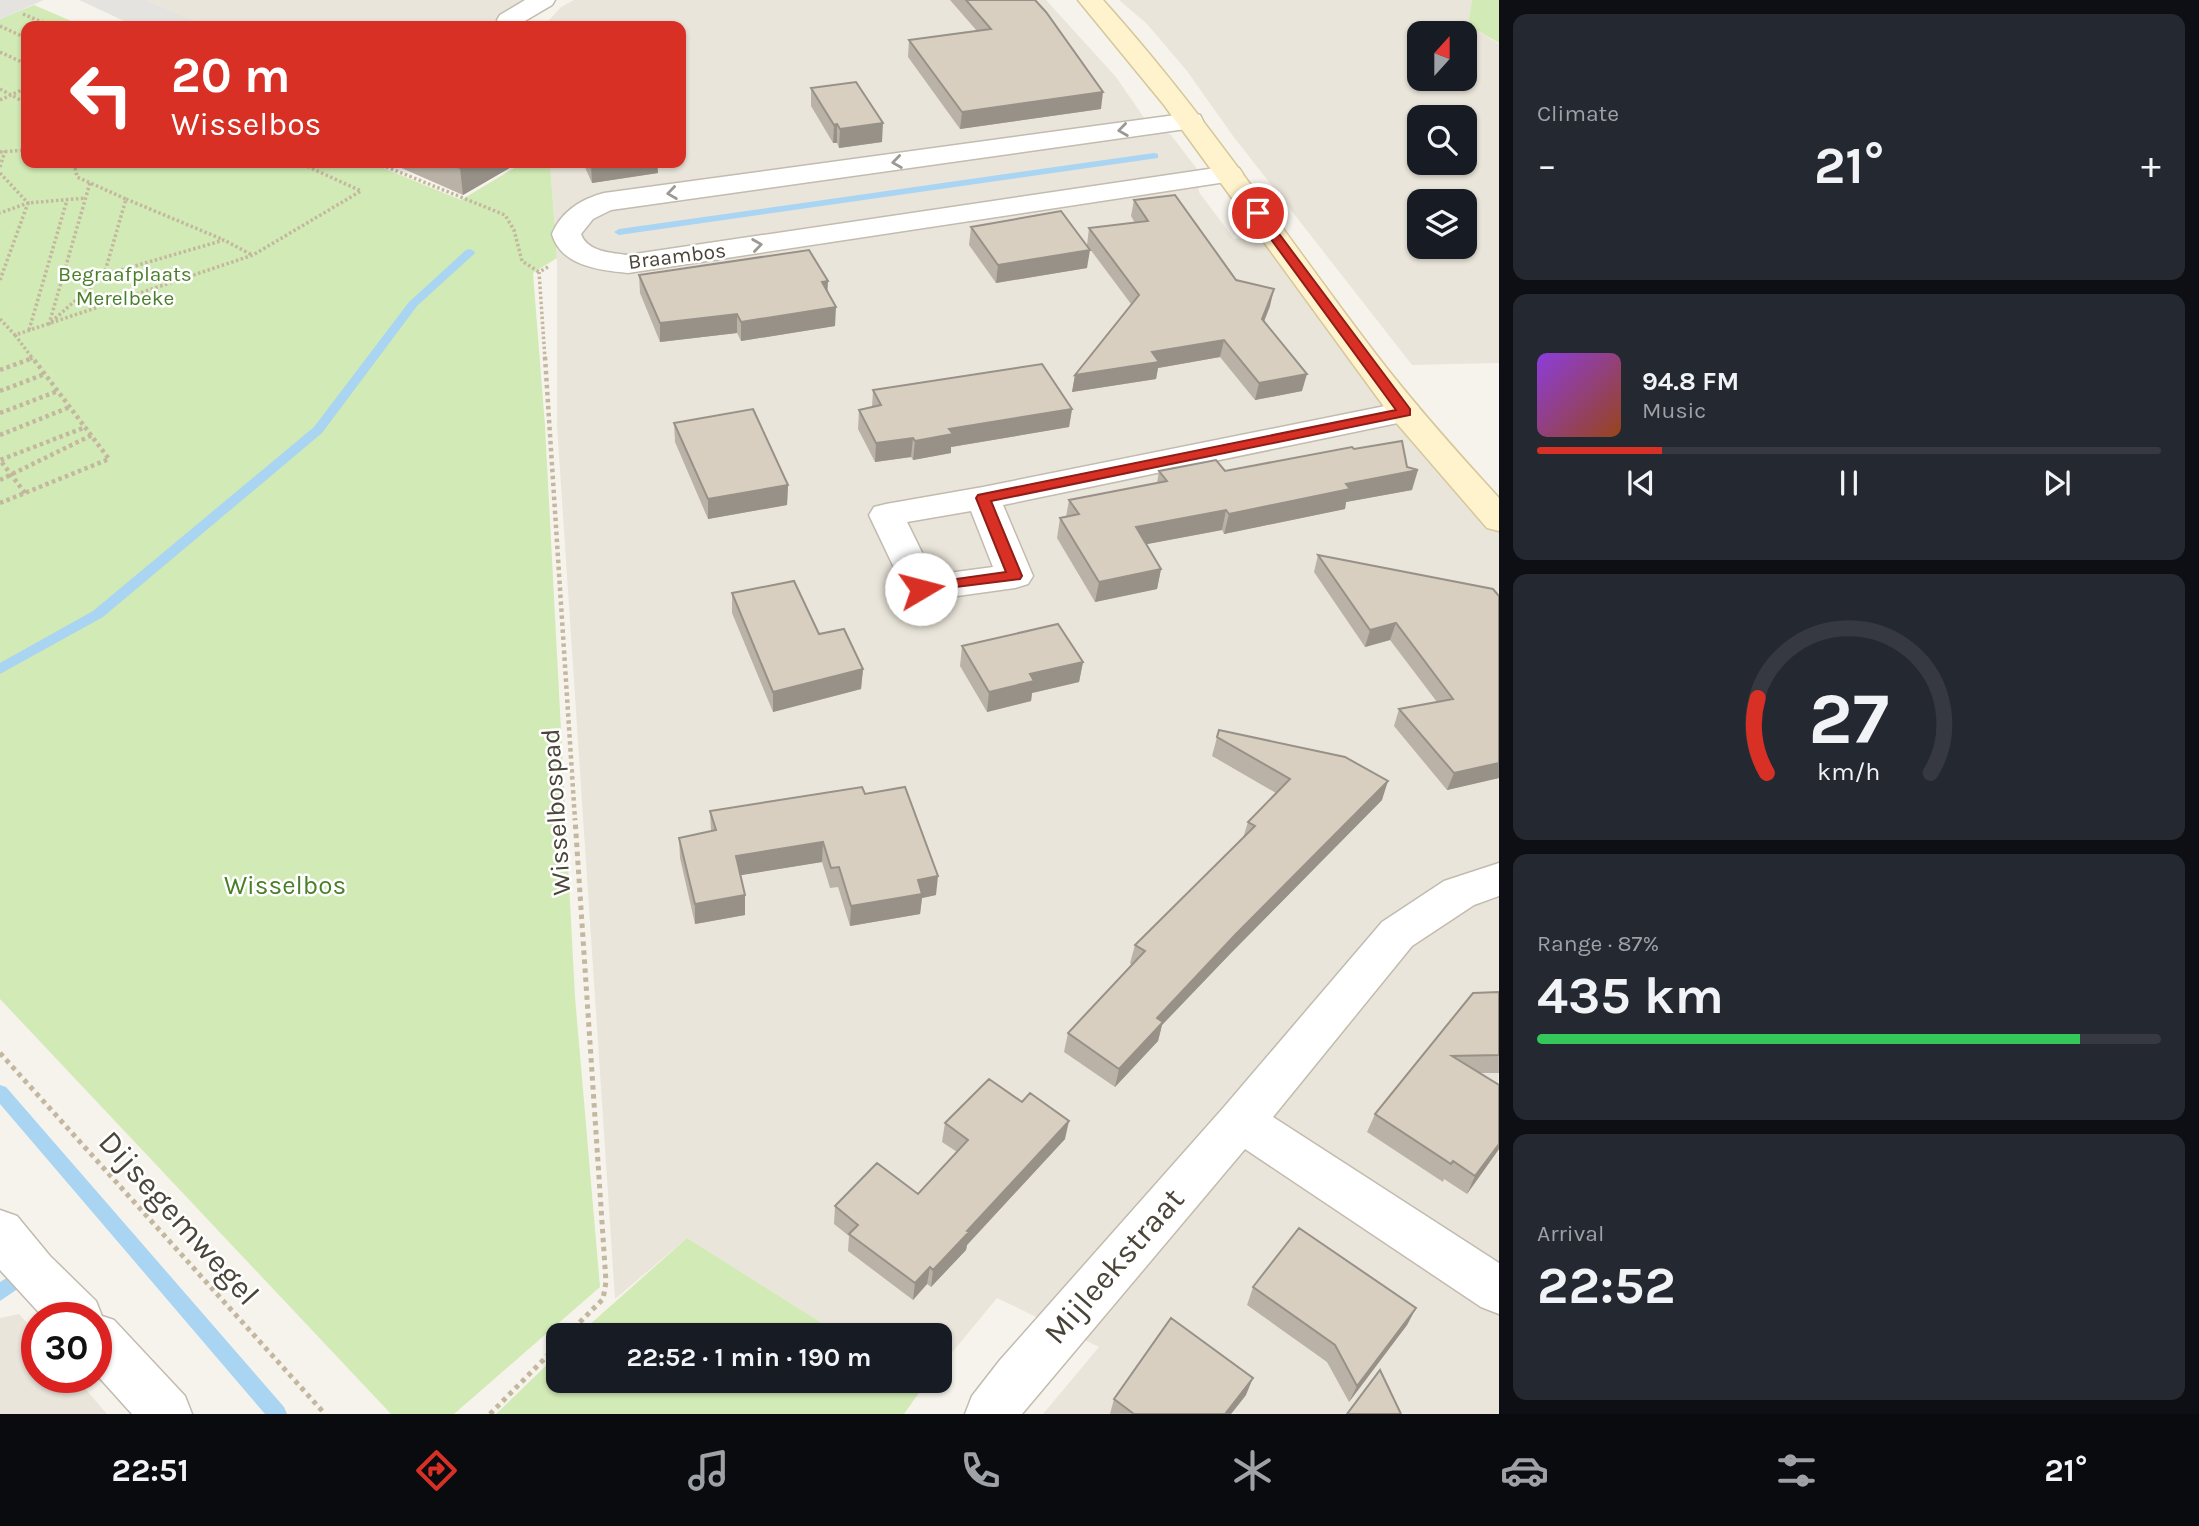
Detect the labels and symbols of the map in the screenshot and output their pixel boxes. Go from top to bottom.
north arrow [1407,21,1477,91]
one-way arrow [1117,123,1128,138]
one-way arrow [891,154,903,169]
pin [1228,183,1288,243]
one-way arrow [666,185,678,200]
street label: Braambos [627,238,727,274]
one-way arrow [751,238,762,253]
park label: Begraafplaats Merelbeke [58,262,192,310]
position arrow [884,552,958,626]
street label: Wisselbospad [535,728,577,896]
park label: Wisselbos [224,870,346,901]
street label: Dijsegemwegel [91,1123,267,1313]
street label: Mijleekstraat [1036,1181,1192,1351]
speed limit sign: 30 [21,1302,112,1393]

